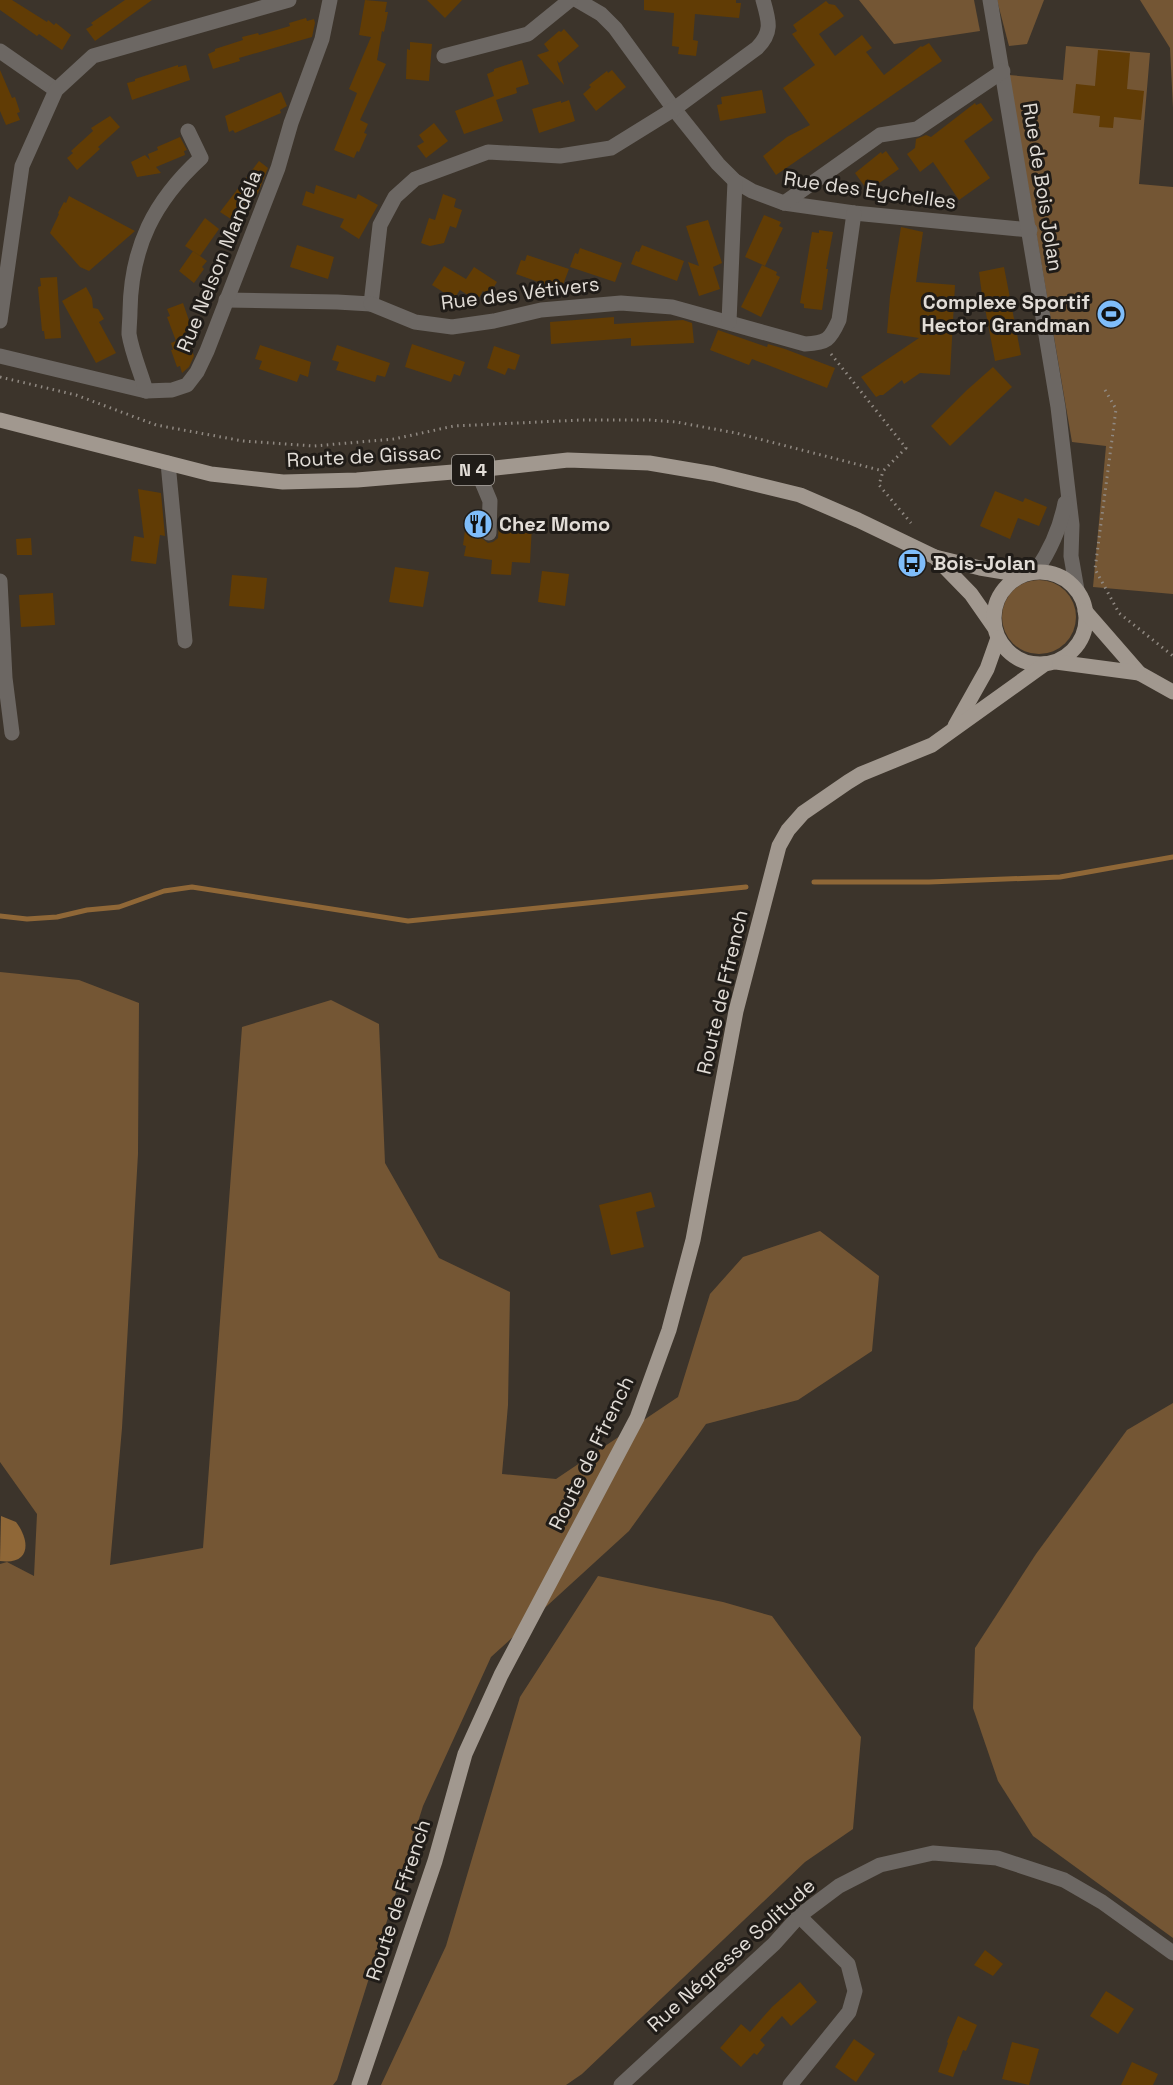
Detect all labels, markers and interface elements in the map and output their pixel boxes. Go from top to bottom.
street label: Rue de Bois Jolan [1017,101,1069,273]
street label: Rue des Eychelles [782,165,958,215]
street label: Rue Nelson Mandéla [171,166,267,356]
street label: Rue des Vétivers [439,270,601,316]
place label: Complexe Sportif Hector Grandman [921,289,1090,338]
sports icon: Complexe Sportif Hector Grandman [1095,298,1127,330]
street label: Route de Gissac [286,439,442,473]
road number: N 4 [452,455,494,485]
restaurant icon: Chez Momo [462,508,494,540]
place label: Chez Momo [499,511,610,537]
bus stop icon: Bois-Jolan [896,547,928,579]
place label: Bois-Jolan [933,550,1036,576]
street label: Route de Ffrench [690,907,754,1077]
street label: Route de Ffrench [542,1372,640,1534]
street label: Route de Ffrench [360,1816,436,1984]
street label: Rue Négresse Solitude [642,1873,820,2037]

